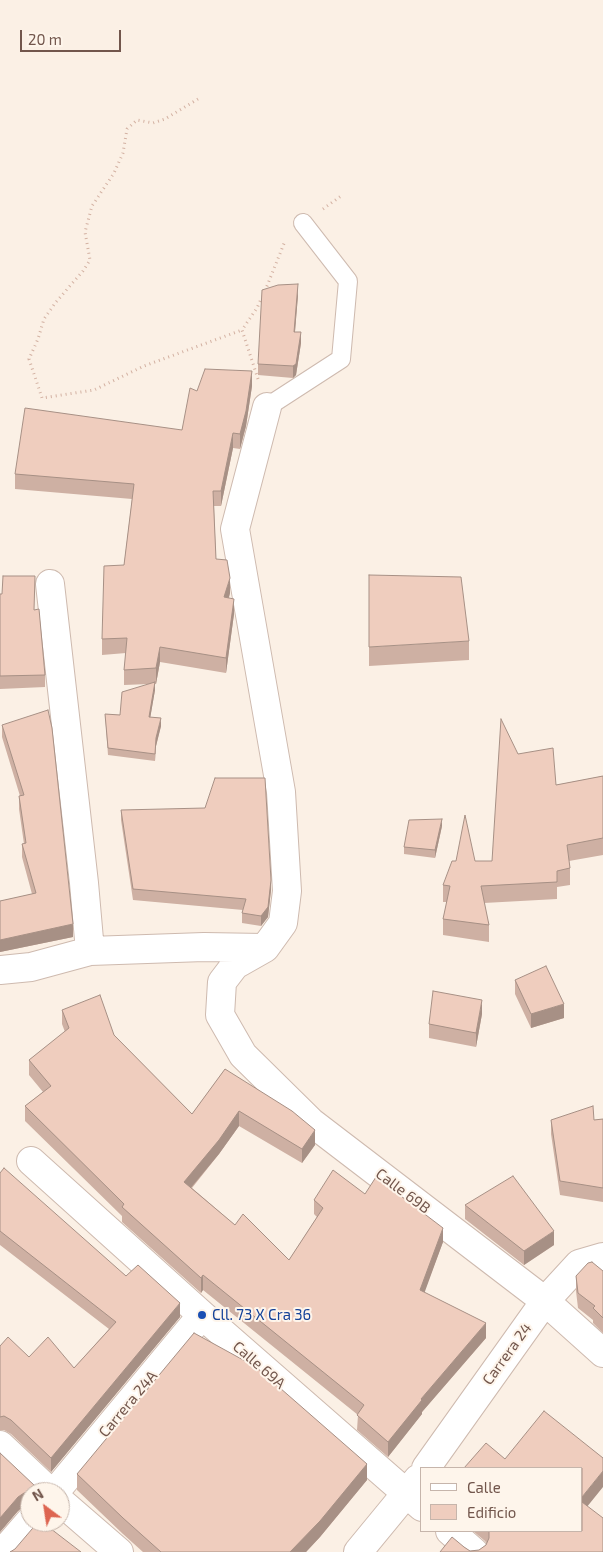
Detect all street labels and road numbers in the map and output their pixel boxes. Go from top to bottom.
street label: Calle 69B [372,1165,434,1217]
street label: Carrera 24 [479,1320,535,1388]
street label: Calle 69A [229,1337,289,1393]
street label: Carrera 24A [95,1367,161,1441]

